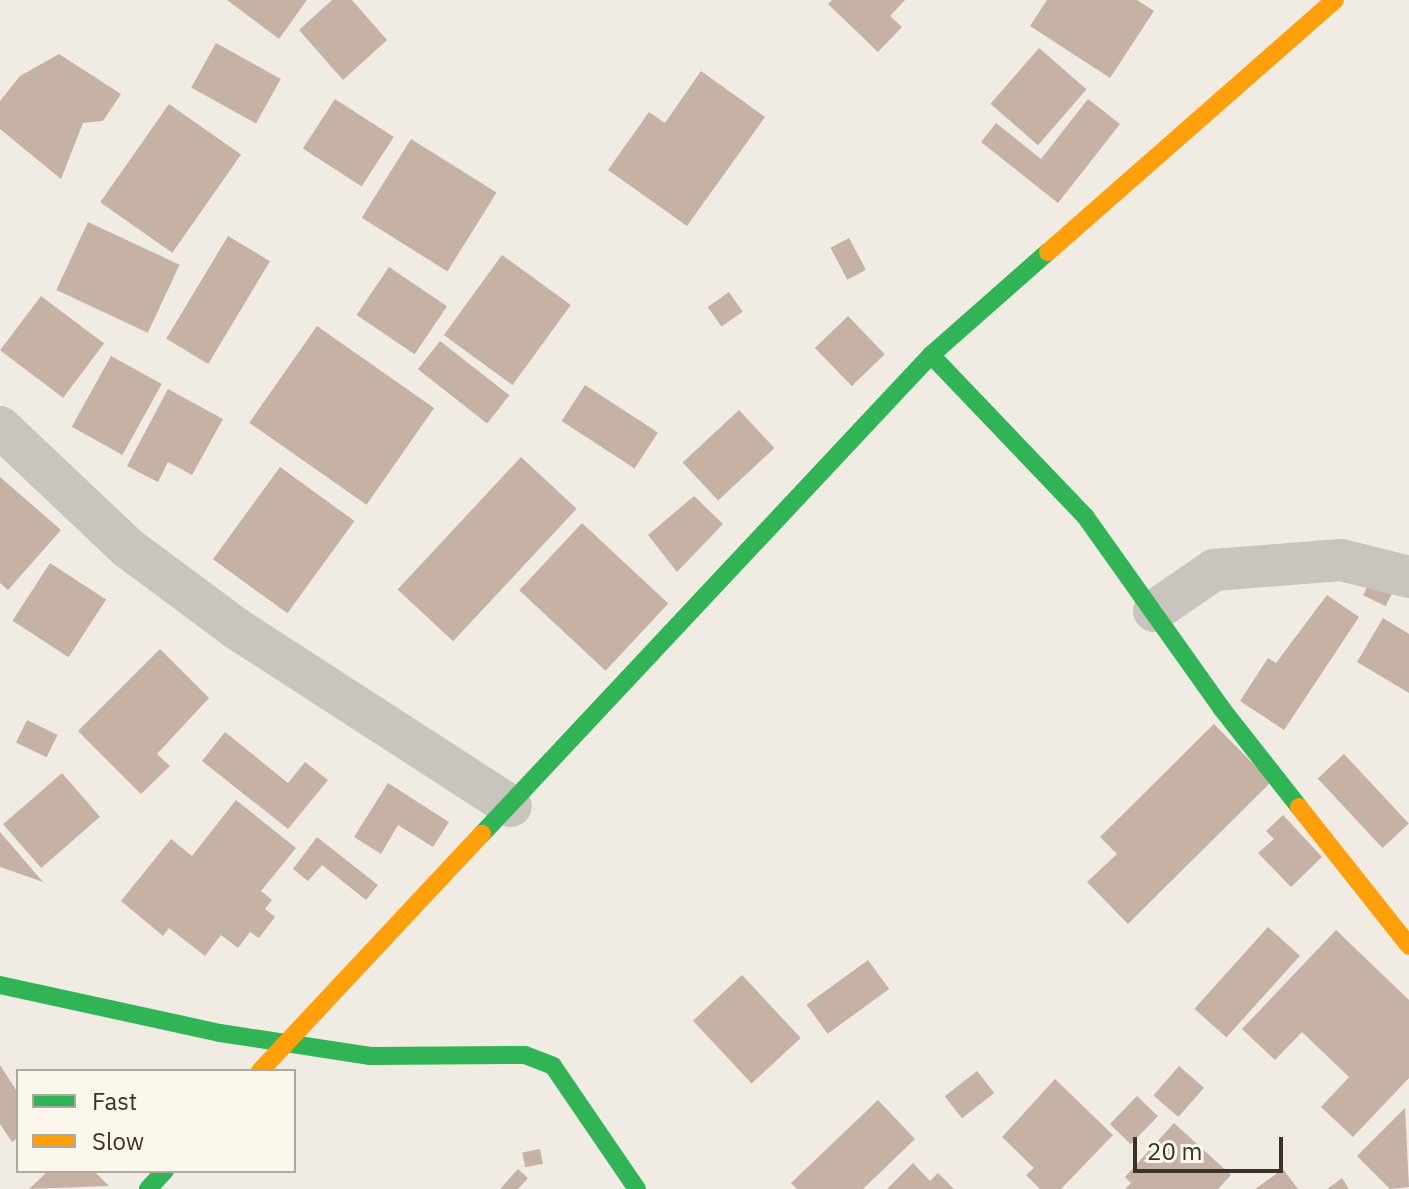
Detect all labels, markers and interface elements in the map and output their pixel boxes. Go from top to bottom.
legend [16,1069,296,1173]
text: Fast [92,1085,137,1117]
scale bar [1137,1121,1287,1171]
text: Slow [92,1125,144,1157]
text: 20 m [1147,1135,1202,1167]

